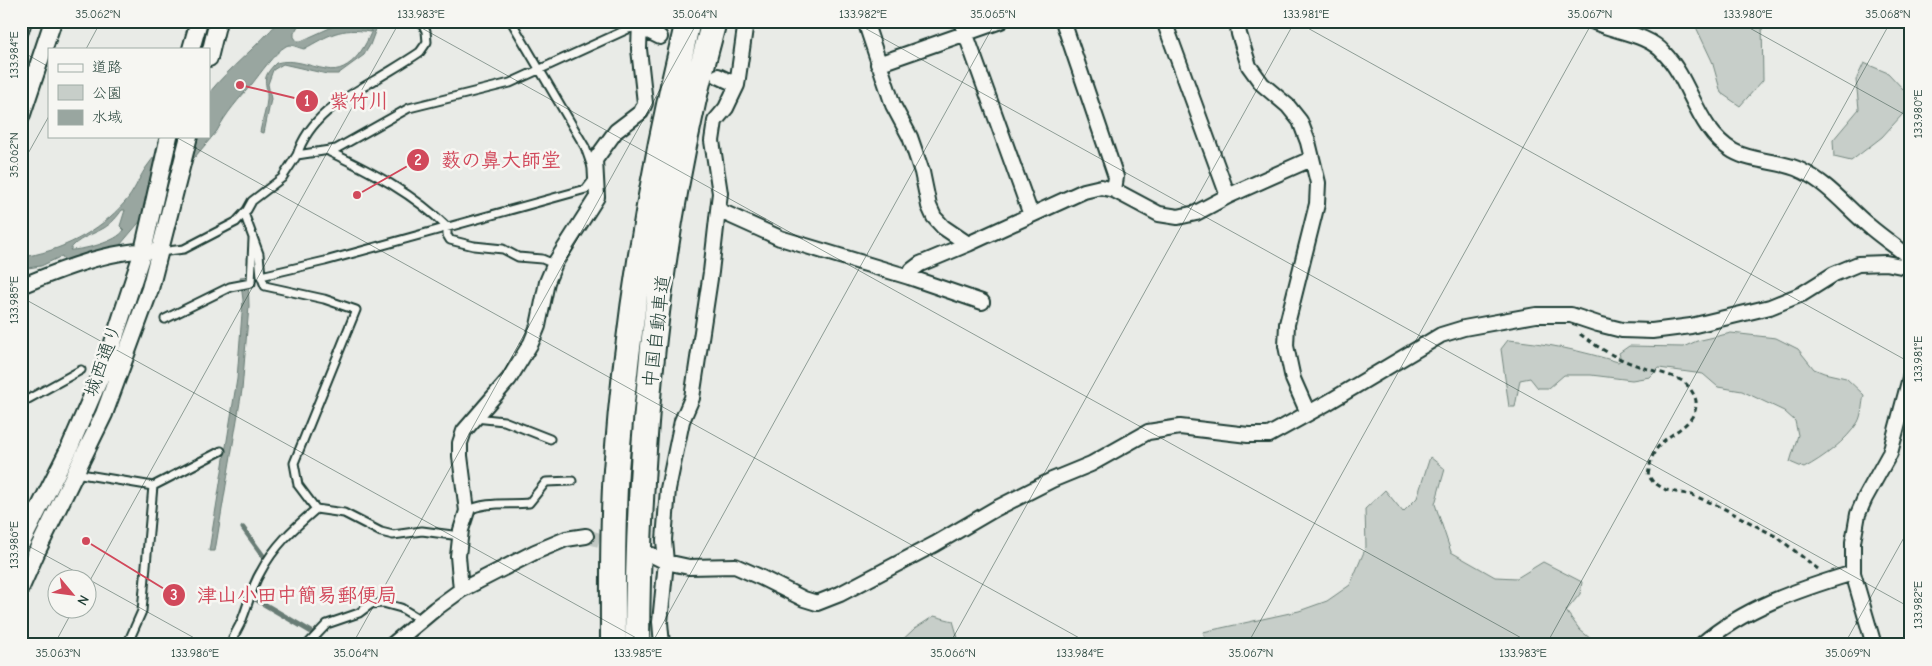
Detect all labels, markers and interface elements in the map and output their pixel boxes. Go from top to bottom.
text: 35.062°N [75,7,121,21]
text: 133.983°E [397,7,445,21]
text: 35.064°N [673,7,717,21]
text: 133.982°E [839,7,887,21]
text: 35.065°N [970,7,1016,21]
text: 133.981°E [1283,7,1329,21]
text: 35.067°N [1568,7,1612,21]
text: 133.980°E [1724,7,1772,21]
text: 35.068°N [1865,7,1911,21]
text: 133.984°E [7,31,21,79]
legend [48,48,210,138]
text: 道路 [92,58,122,76]
text: 公園 [92,84,122,102]
callout: 紫竹川 [294,84,399,119]
text: 紫竹川 [329,90,389,113]
text: 133.980°E [1911,90,1925,138]
text: 1 [304,92,310,110]
text: 水域 [92,108,122,126]
text: 35.062°N [7,132,21,178]
callout: 薮の鼻大師堂 [406,143,571,178]
text: 薮の鼻大師堂 [441,149,561,172]
text: 2 [414,151,422,169]
street label: 中国自動車道 [639,273,675,389]
text: 133.985°E [7,276,21,324]
street label: 城西通り [80,321,126,400]
text: 133.981°E [1911,336,1925,382]
text: 133.986°E [7,521,21,569]
north arrow [48,568,98,618]
callout: 津山小田中簡易郵便局 [162,577,407,612]
text: 133.982°E [1911,581,1925,629]
text: 津山小田中簡易郵便局 [197,584,397,607]
text: 3 [170,586,178,604]
text: N [73,592,93,608]
text: 35.063°N [35,646,81,660]
text: 133.986°E [171,646,219,660]
text: 35.064°N [334,646,378,660]
text: 133.985°E [614,646,662,660]
text: 35.066°N [930,646,976,660]
text: 133.984°E [1056,646,1104,660]
text: 35.067°N [1229,646,1273,660]
text: 133.983°E [1499,646,1547,660]
text: 35.069°N [1825,646,1871,660]

